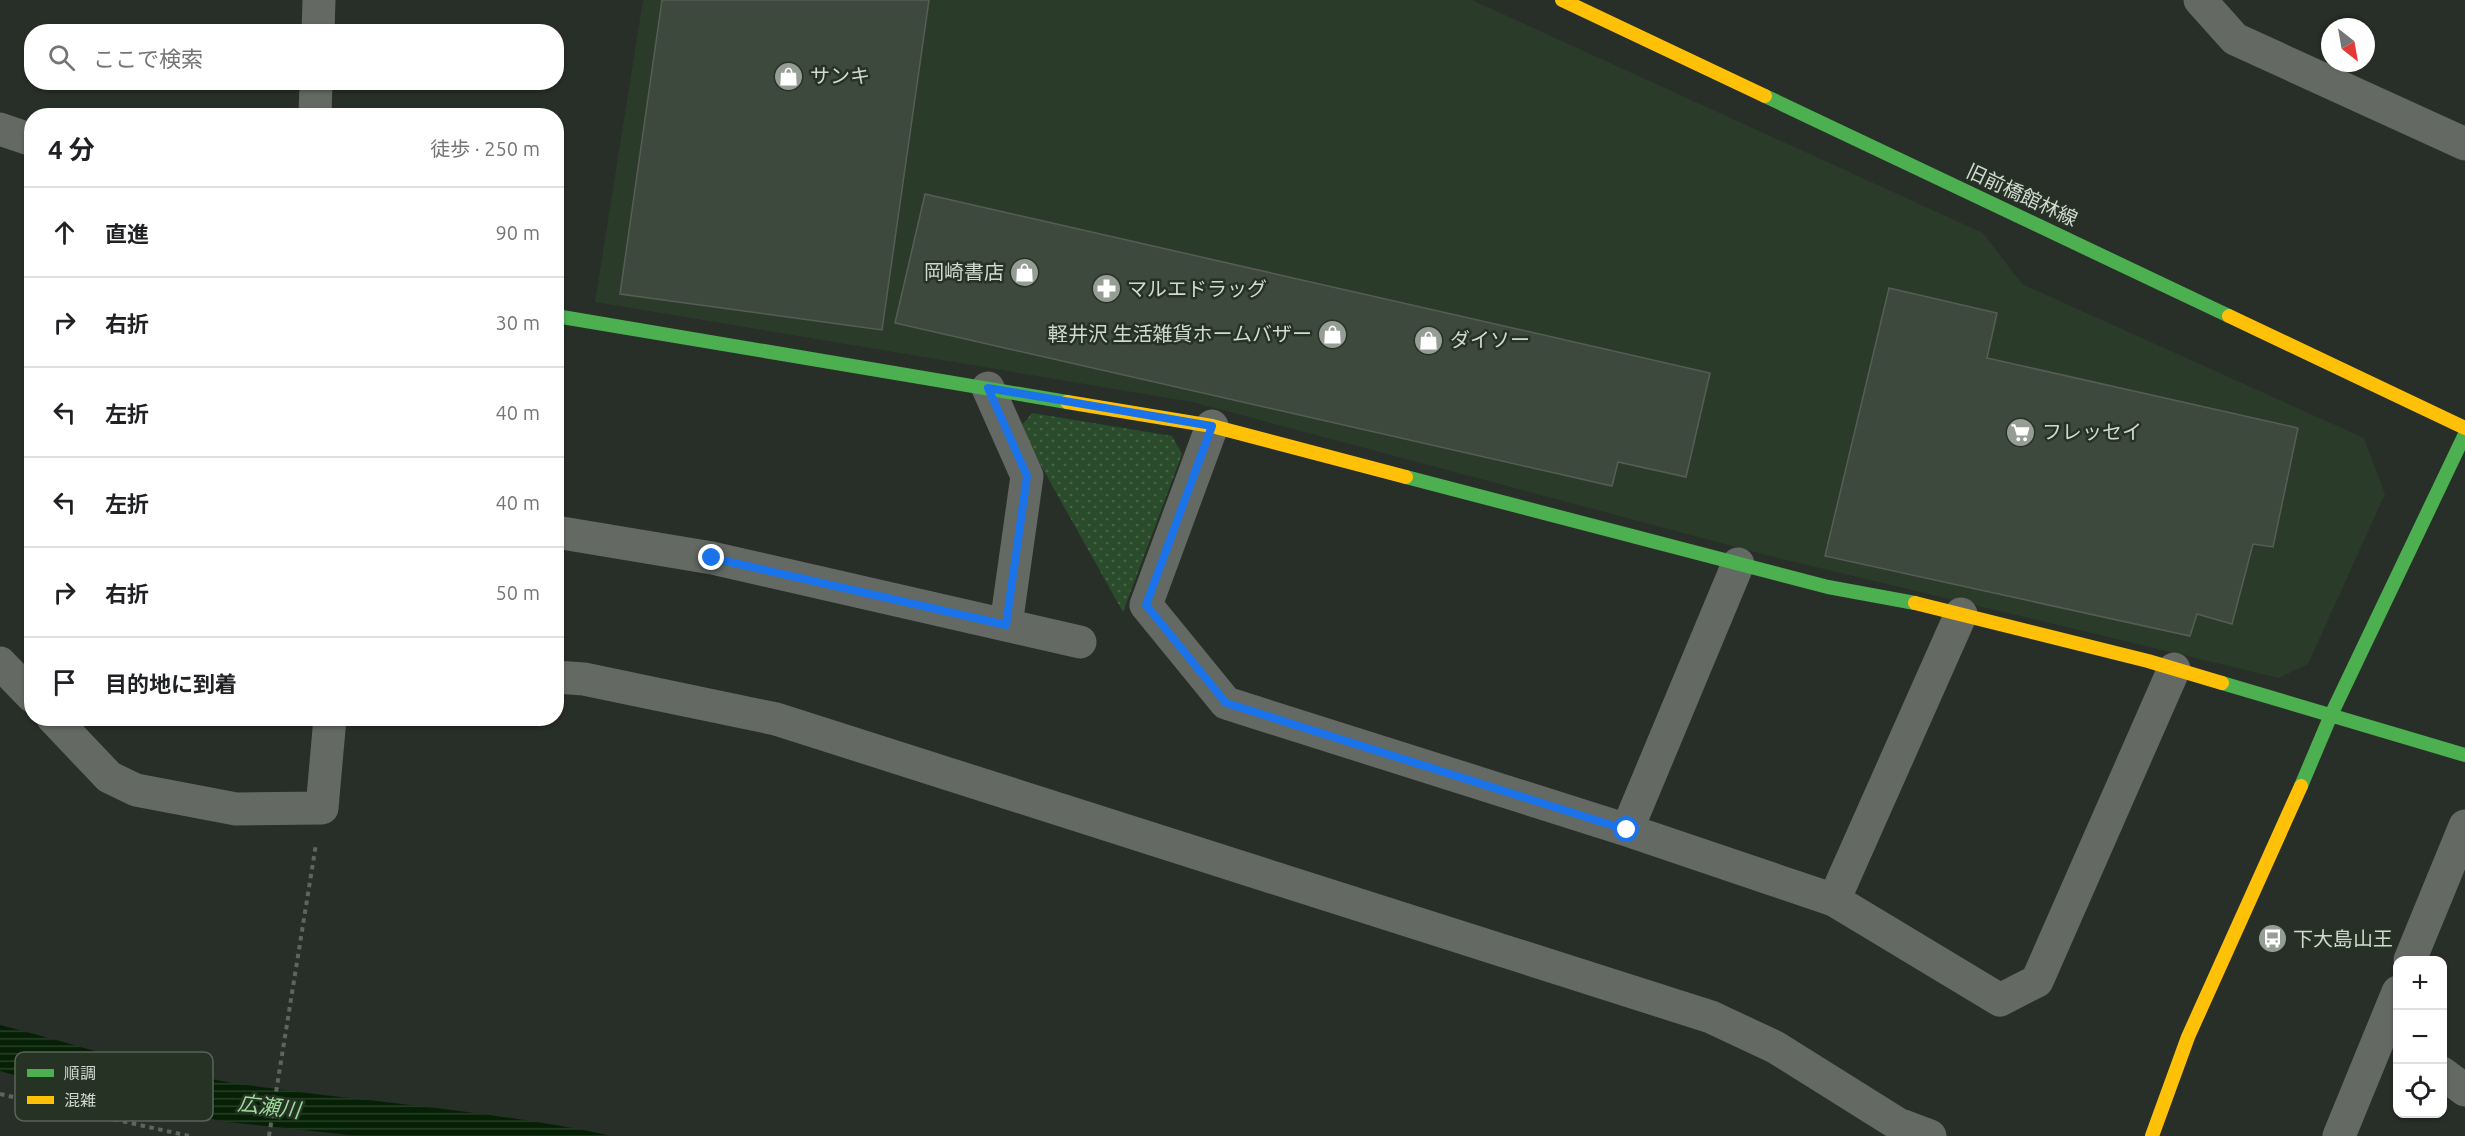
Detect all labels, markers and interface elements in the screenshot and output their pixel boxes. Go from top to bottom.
north arrow [2321,18,2375,72]
search box [24,24,564,90]
icon: search [45,41,78,74]
text: ここで検索 [93,46,203,71]
shop icon: サンキ [773,60,805,92]
place label: サンキ [810,64,870,87]
text: 4 分 [48,135,95,164]
text: 徒歩 · 250 m [430,137,540,160]
street label: 旧前橋館林線 [1963,159,2081,230]
icon: ahead [48,216,81,249]
text: 直進 [105,221,149,246]
text: 90 m [496,221,540,244]
shop icon: 岡崎書店 [1009,256,1041,288]
place label: 岡崎書店 [924,260,1004,283]
pharmacy icon: マルエドラッグ [1090,273,1122,305]
place label: マルエドラッグ [1127,277,1267,300]
icon: right [48,306,81,339]
text: 右折 [105,311,149,336]
text: 30 m [496,311,540,334]
shop icon: 軽井沢 生活雑貨ホームバザー [1317,318,1349,350]
place label: 軽井沢 生活雑貨ホームバザー [1048,322,1312,345]
shop icon: ダイソー [1413,324,1445,356]
place label: ダイソー [1450,328,1530,351]
icon: left [48,396,81,429]
text: 左折 [105,401,149,426]
text: 40 m [496,401,540,424]
supermarket icon: フレッセイ [2005,416,2037,448]
place label: フレッセイ [2042,420,2142,443]
icon: left [48,486,81,519]
text: 左折 [105,491,149,516]
text: 40 m [496,491,540,514]
route end [698,544,724,570]
icon: right [48,576,81,609]
text: 右折 [105,581,149,606]
text: 50 m [496,581,540,604]
icon: arrive [48,666,81,699]
text: 目的地に到着 [105,671,237,696]
route start [1613,816,1639,842]
bus stop icon: 下大島山王 [2256,923,2288,955]
place label: 下大島山王 [2293,927,2393,950]
map controls [2393,956,2447,1118]
button: + [2393,956,2447,1010]
button: − [2393,1010,2447,1064]
legend [15,1052,213,1121]
text: 順調 [64,1064,96,1082]
button: locate [2393,1064,2447,1118]
water label: 広瀬川 [236,1090,304,1122]
text: 混雑 [64,1091,96,1109]

